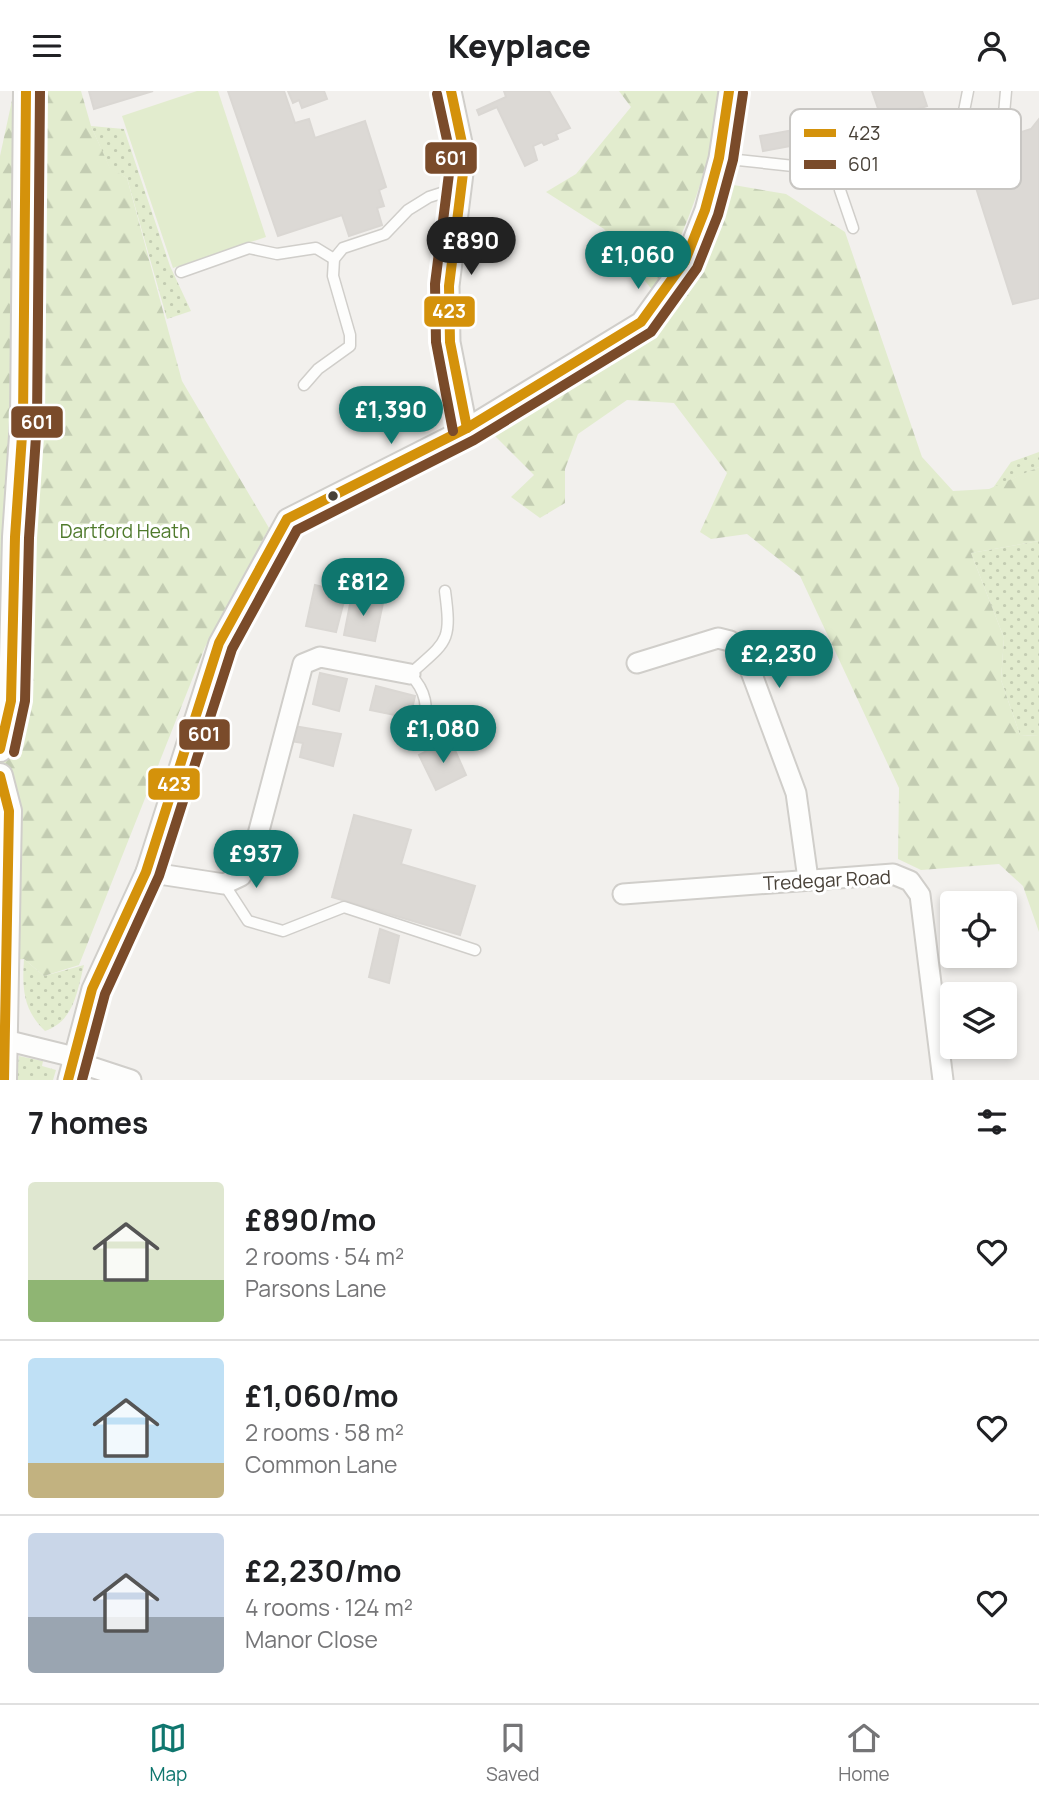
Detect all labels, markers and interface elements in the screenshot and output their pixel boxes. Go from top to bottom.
text: Keyplace [448,24,591,68]
icon: menu [28,27,66,65]
icon: person [973,27,1011,65]
legend [790,109,1021,189]
text: 423 [848,120,881,146]
line badge: 601 [424,141,478,175]
text: 601 [435,145,467,171]
text: 601 [848,151,879,177]
pin: £890 [430,218,512,277]
text: £890 [443,224,499,256]
pin: £1,060 [581,231,695,291]
text: £1,060 [601,238,675,270]
line badge: 423 [423,295,476,328]
text: 423 [432,298,466,324]
pin: £1,390 [334,387,448,446]
text: £1,390 [355,393,427,425]
line badge: 601 [10,405,64,439]
text: 601 [21,409,53,435]
unlabelled marker [326,489,340,503]
park label: Dartford Heath [60,518,190,544]
pin: £812 [322,559,404,618]
text: £812 [338,565,389,597]
pin: £2,230 [722,631,836,690]
text: £2,230 [741,637,817,669]
pin: £1,080 [386,705,500,765]
text: £1,080 [406,712,480,744]
line badge: 601 [178,718,231,751]
text: 601 [188,721,220,747]
line badge: 423 [147,767,201,801]
text: 423 [157,771,191,797]
pin: £937 [215,831,297,890]
text: £937 [229,837,283,869]
street label: Tredegar Road [762,864,892,896]
map controls [940,891,1017,1059]
button: locate [940,891,1017,968]
button: layers [940,982,1017,1059]
text: 7 homes [28,1102,148,1143]
icon: filters [973,1103,1011,1141]
text: £890/mo [245,1199,376,1240]
icon: home [84,1210,168,1294]
icon: heart [973,1233,1011,1271]
text: 2 rooms · 54 m² [245,1240,404,1272]
text: Parsons Lane [245,1272,387,1304]
text: £1,060/mo [245,1375,399,1416]
icon: home [84,1386,168,1470]
icon: heart [973,1409,1011,1447]
text: 2 rooms · 58 m² [245,1416,404,1448]
text: Common Lane [245,1448,397,1480]
text: £2,230/mo [245,1550,402,1591]
icon: home [84,1561,168,1645]
icon: heart [973,1584,1011,1622]
text: 4 rooms · 124 m² [245,1591,413,1623]
text: Manor Close [245,1623,378,1655]
tab: Map [149,1719,187,1787]
tab: Saved [486,1719,540,1787]
tab: Home [838,1719,890,1787]

